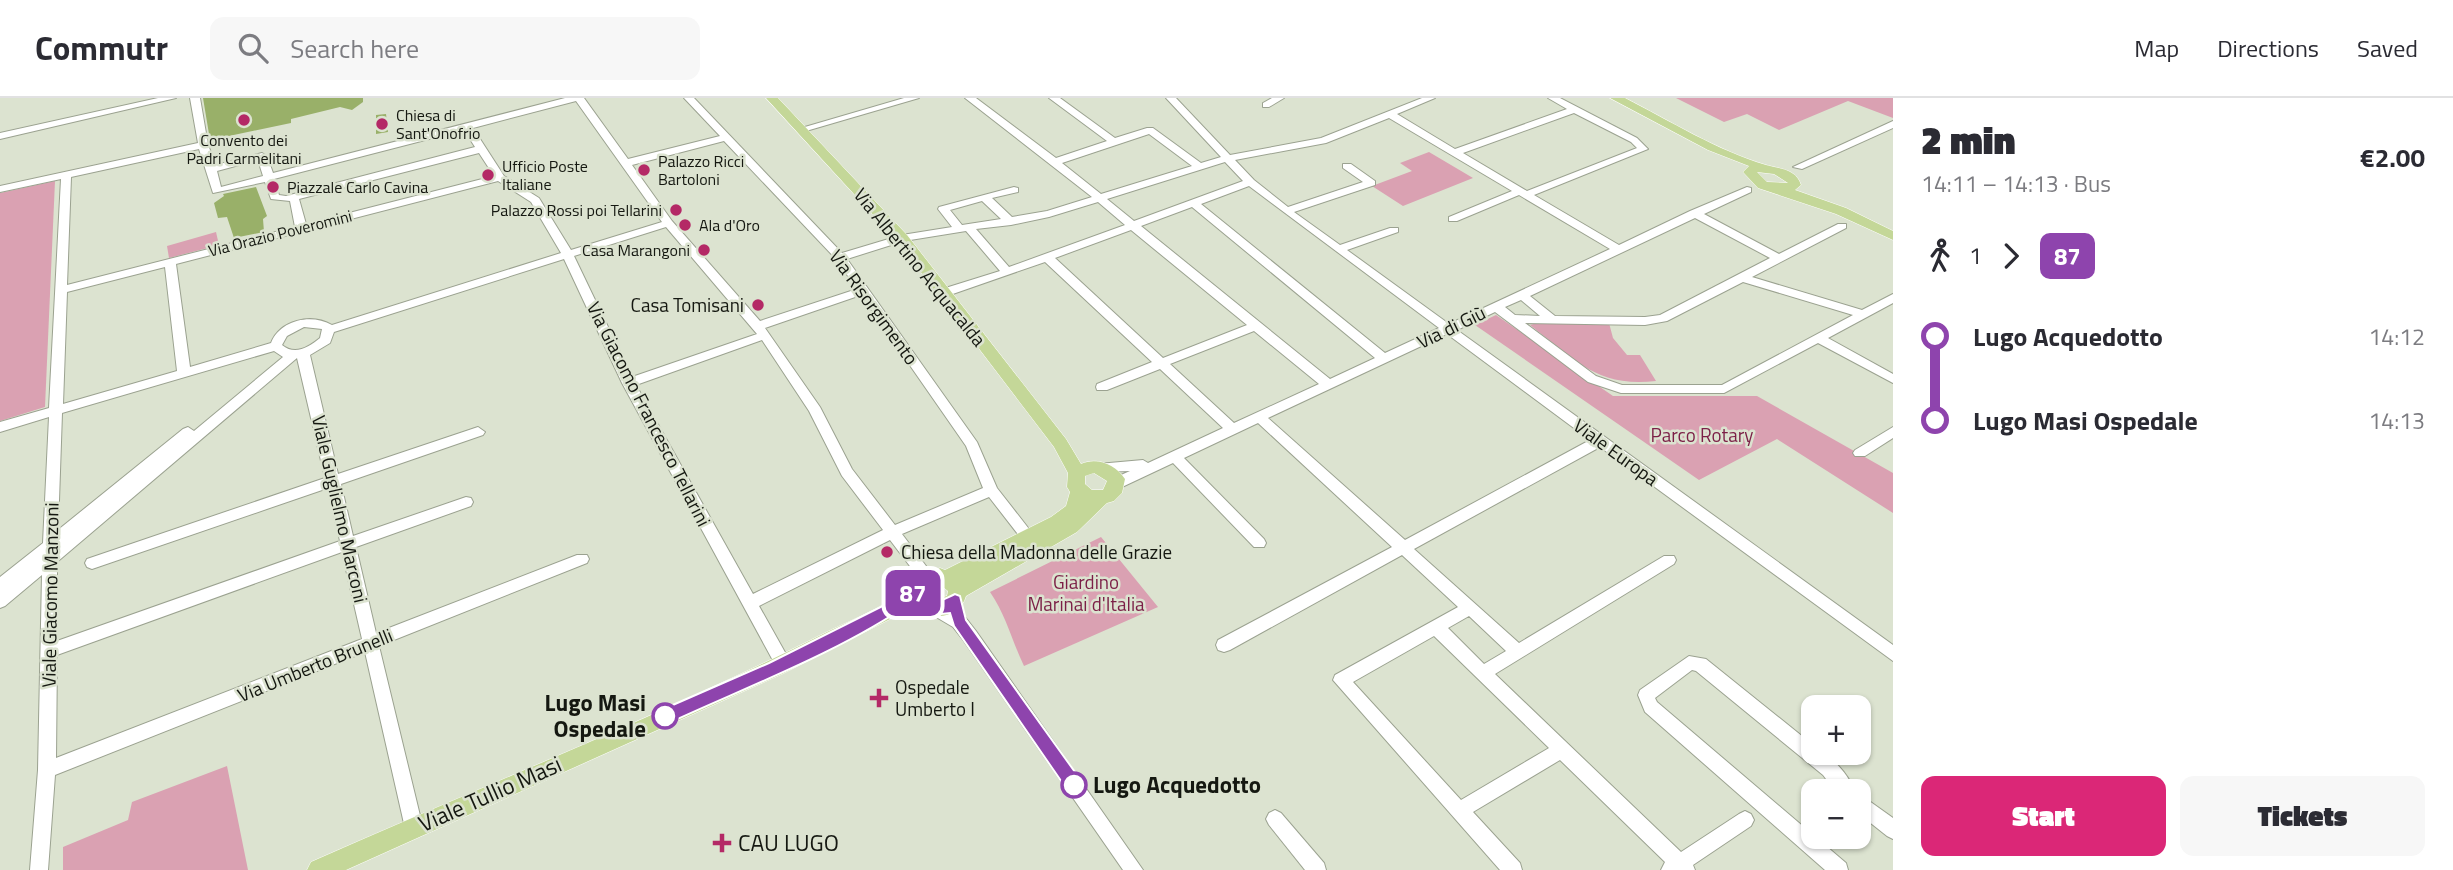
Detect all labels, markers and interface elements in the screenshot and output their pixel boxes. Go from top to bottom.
search box [210,17,700,80]
text: Commutr [35,23,168,73]
icon: search [234,29,272,67]
text: Search here [290,29,419,68]
text: Map [2134,30,2179,66]
text: Directions [2217,30,2319,66]
text: Saved [2357,30,2418,66]
place label: Chiesa di Sant'Onofrio [396,103,481,145]
text: 2 min [1921,111,2015,169]
marker: Convento dei Padri Carmelitani [236,112,252,128]
marker: Chiesa di Sant'Onofrio [374,116,390,132]
place label: Convento dei Padri Carmelitani [186,128,302,170]
text: €2.00 [2360,138,2425,177]
place label: Palazzo Ricci Bartoloni [658,149,744,191]
place label: Ufficio Poste Italiane [502,154,588,196]
marker: Palazzo Ricci Bartoloni [636,162,652,178]
text: 14:11 – 14:13 · Bus [1921,166,2111,201]
marker: Ufficio Poste Italiane [480,167,496,183]
place label: Piazzale Carlo Cavina [287,175,428,199]
marker: Piazzale Carlo Cavina [265,179,281,195]
street label: Via Albertino Acquacalda [847,181,994,353]
place label: Palazzo Rossi poi Tellarini [491,198,662,222]
marker: Palazzo Rossi poi Tellarini [668,202,684,218]
street label: Via Orazio Poveromini [206,204,354,262]
place label: Ala d'Oro [699,213,760,237]
marker: Ala d'Oro [677,217,693,233]
icon: walk [1921,237,1959,275]
icon: forward [1992,237,2030,275]
place label: Casa Marangoni [582,238,690,262]
text: 1 [1969,238,1982,273]
text: 87 [2054,238,2081,274]
marker: Casa Marangoni [696,242,712,258]
street label: Via Risorgimento [823,243,926,370]
place label: Casa Tomisani [631,290,744,319]
street label: Via Giacomo Francesco Tellarini [580,296,719,531]
marker: Casa Tomisani [750,297,766,313]
street label: Via di Giù [1411,297,1490,356]
text: Lugo Acquedotto [1973,317,2163,356]
text: 14:12 [2368,319,2425,354]
text: Lugo Masi Ospedale [1973,401,2198,440]
text: 14:13 [2368,403,2425,438]
street label: Viale Europa [1568,411,1665,493]
street label: Viale Guglielmo Marconi [305,412,376,605]
park label: Parco Rotary [1651,420,1753,449]
street label: Viale Giacomo Manzoni [33,502,66,688]
place label: Chiesa della Madonna delle Grazie [901,537,1172,566]
marker: Chiesa della Madonna delle Grazie [879,544,895,560]
park label: Giardino Marinai d'Italia [1027,567,1145,618]
line badge: 87 [881,570,944,616]
text: 87 [900,575,926,611]
street label: Via Umberto Brunelli [233,620,397,709]
place label: Ospedale Umberto I [895,672,975,723]
place label: Lugo Masi Ospedale [545,685,646,746]
marker: Ospedale Umberto I [869,688,889,708]
map controls [1801,695,1871,849]
button: + [1801,695,1871,765]
marker: Lugo Masi Ospedale [652,703,678,729]
street label: Viale Tullio Masi [412,746,567,841]
place label: Lugo Acquedotto [1093,767,1261,802]
marker: Lugo Acquedotto [1061,772,1087,798]
button: Start [1921,776,2166,856]
button: Tickets [2180,776,2425,856]
button: − [1801,779,1871,849]
place label: CAU LUGO [738,825,839,860]
marker: CAU LUGO [712,833,732,853]

